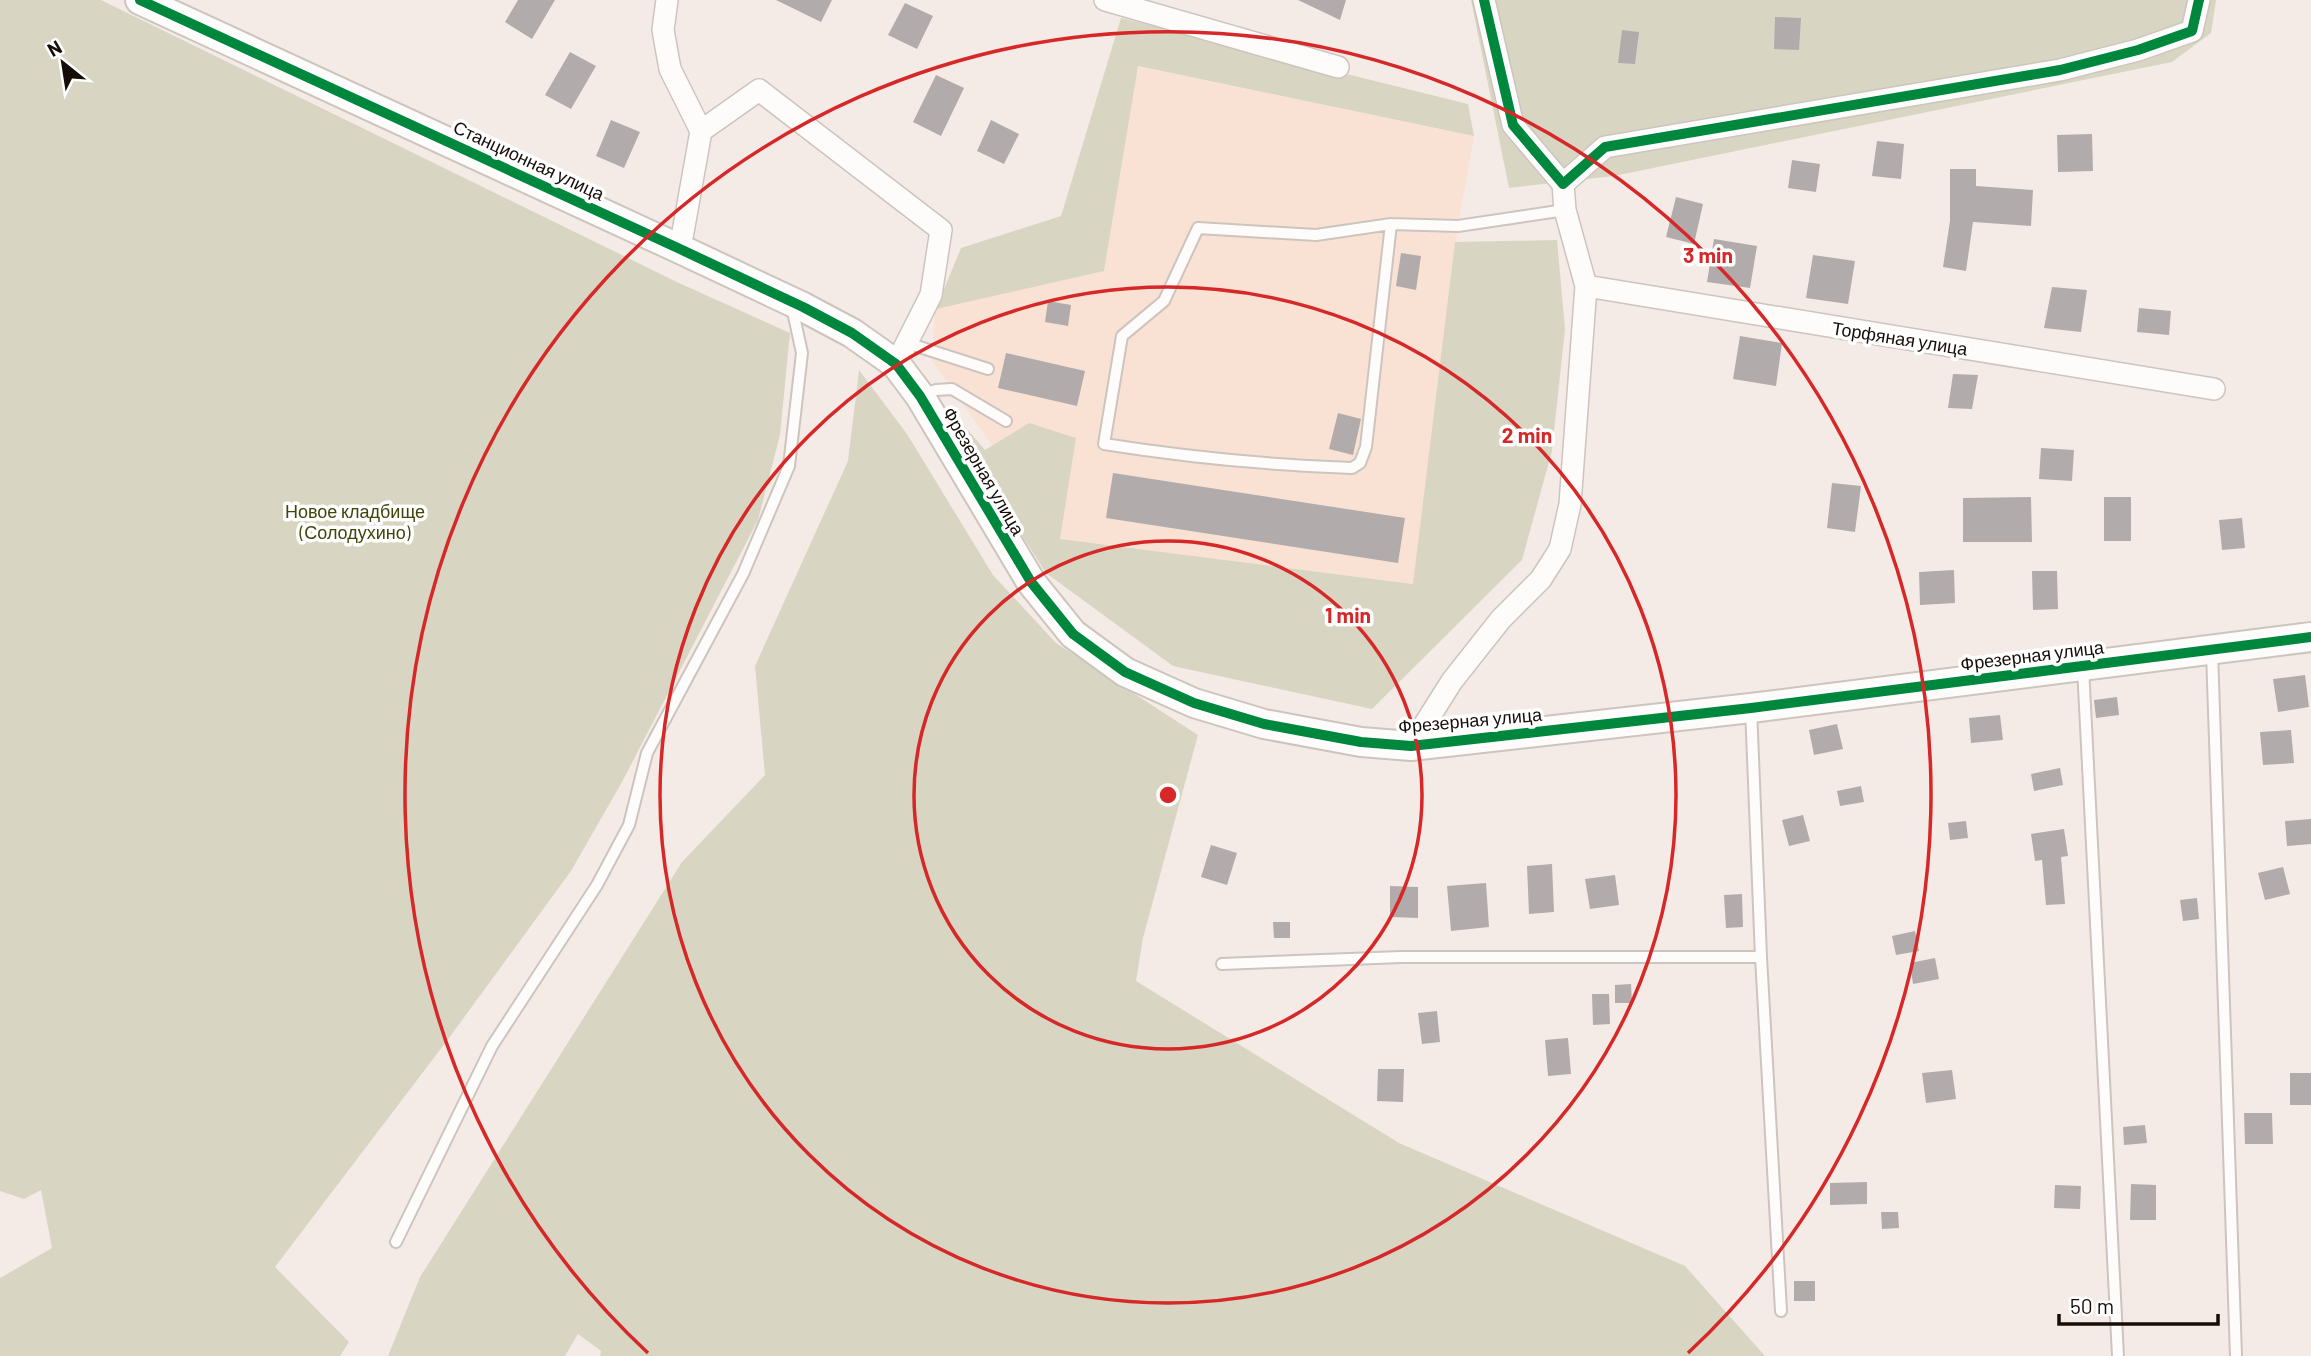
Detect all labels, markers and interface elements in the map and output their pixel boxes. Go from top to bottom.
north arrow [28,28,98,98]
text: N [43,35,65,61]
street label: Станционная улица [450,115,609,205]
text: 3 min [1683,242,1733,267]
street label: Торфяная улица [1831,316,1970,360]
street label: Фрезерная улица [938,403,1030,540]
text: 2 min [1502,422,1552,447]
park label: Новое кладбище (Солодухино) [285,500,425,543]
text: 1 min [1325,602,1371,627]
street label: Фрезерная улица [1959,635,2106,675]
street label: Фрезерная улица [1397,703,1544,737]
centre of rings [1156,783,1180,807]
scale bar [2059,1282,2218,1326]
text: 50 m [2070,1293,2114,1318]

